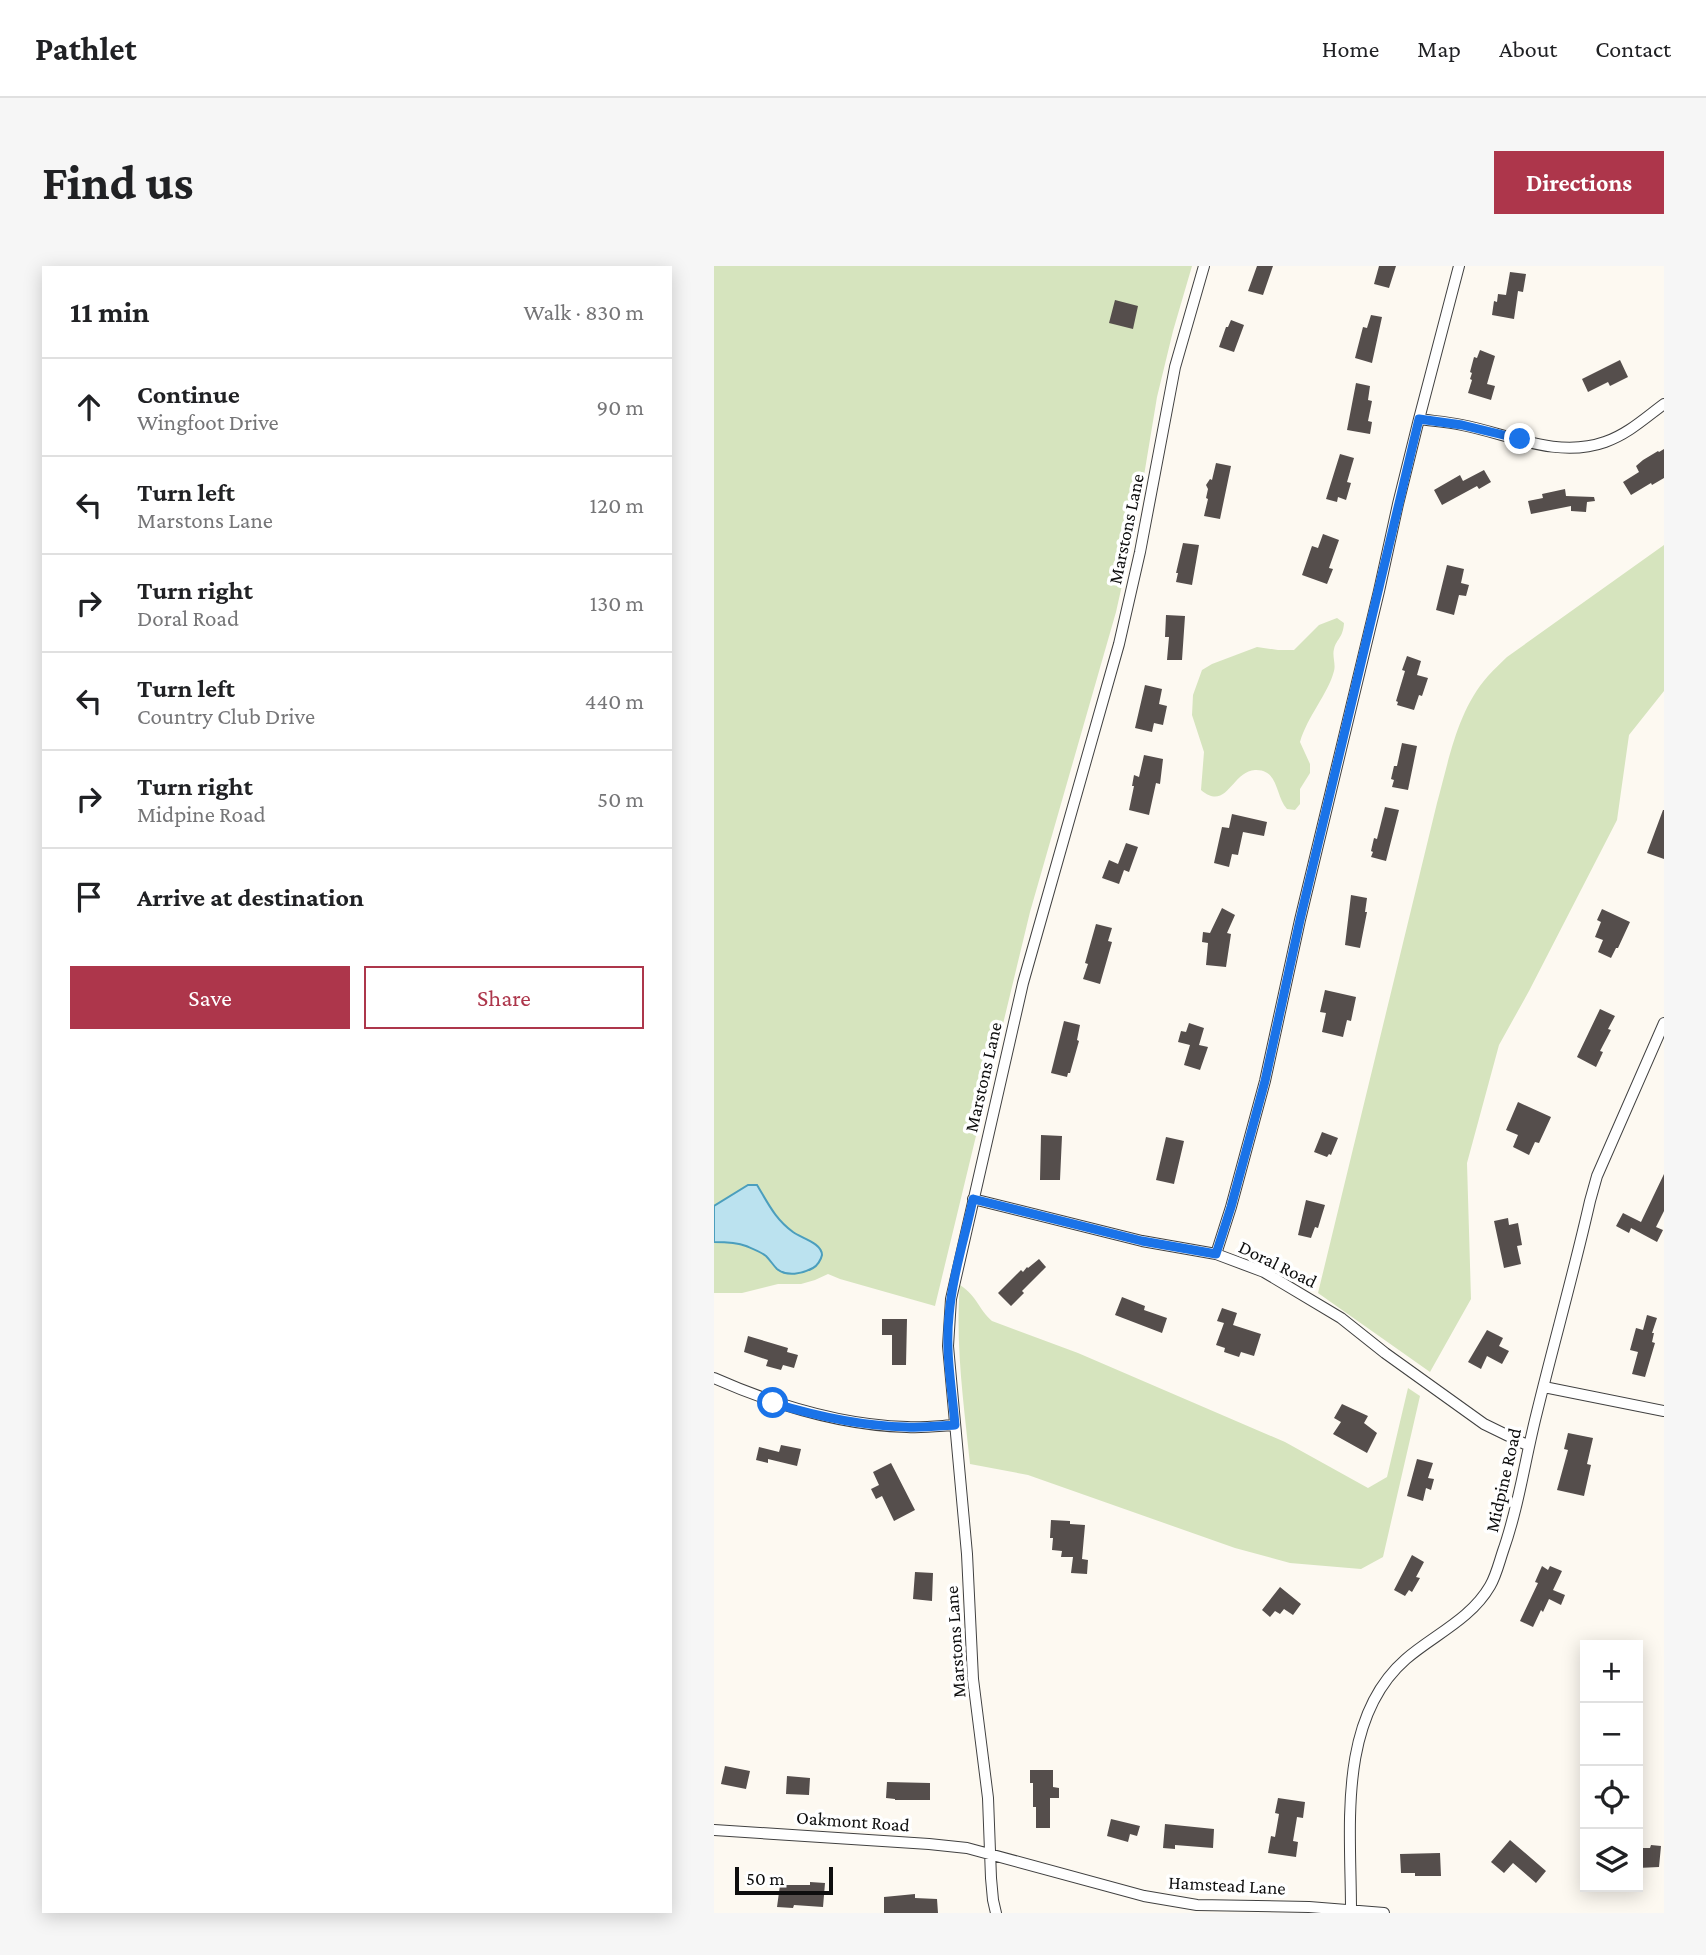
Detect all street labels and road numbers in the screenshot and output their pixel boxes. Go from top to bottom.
street label: Marstons Lane [1104,472,1148,586]
street label: Marstons Lane [960,1020,1006,1134]
street label: Doral Road [1235,1236,1321,1292]
street label: Midpine Road [1481,1426,1525,1534]
street label: Marstons Lane [941,1585,969,1699]
street label: Oakmont Road [795,1807,911,1835]
street label: Hamstead Lane [1168,1871,1286,1899]

